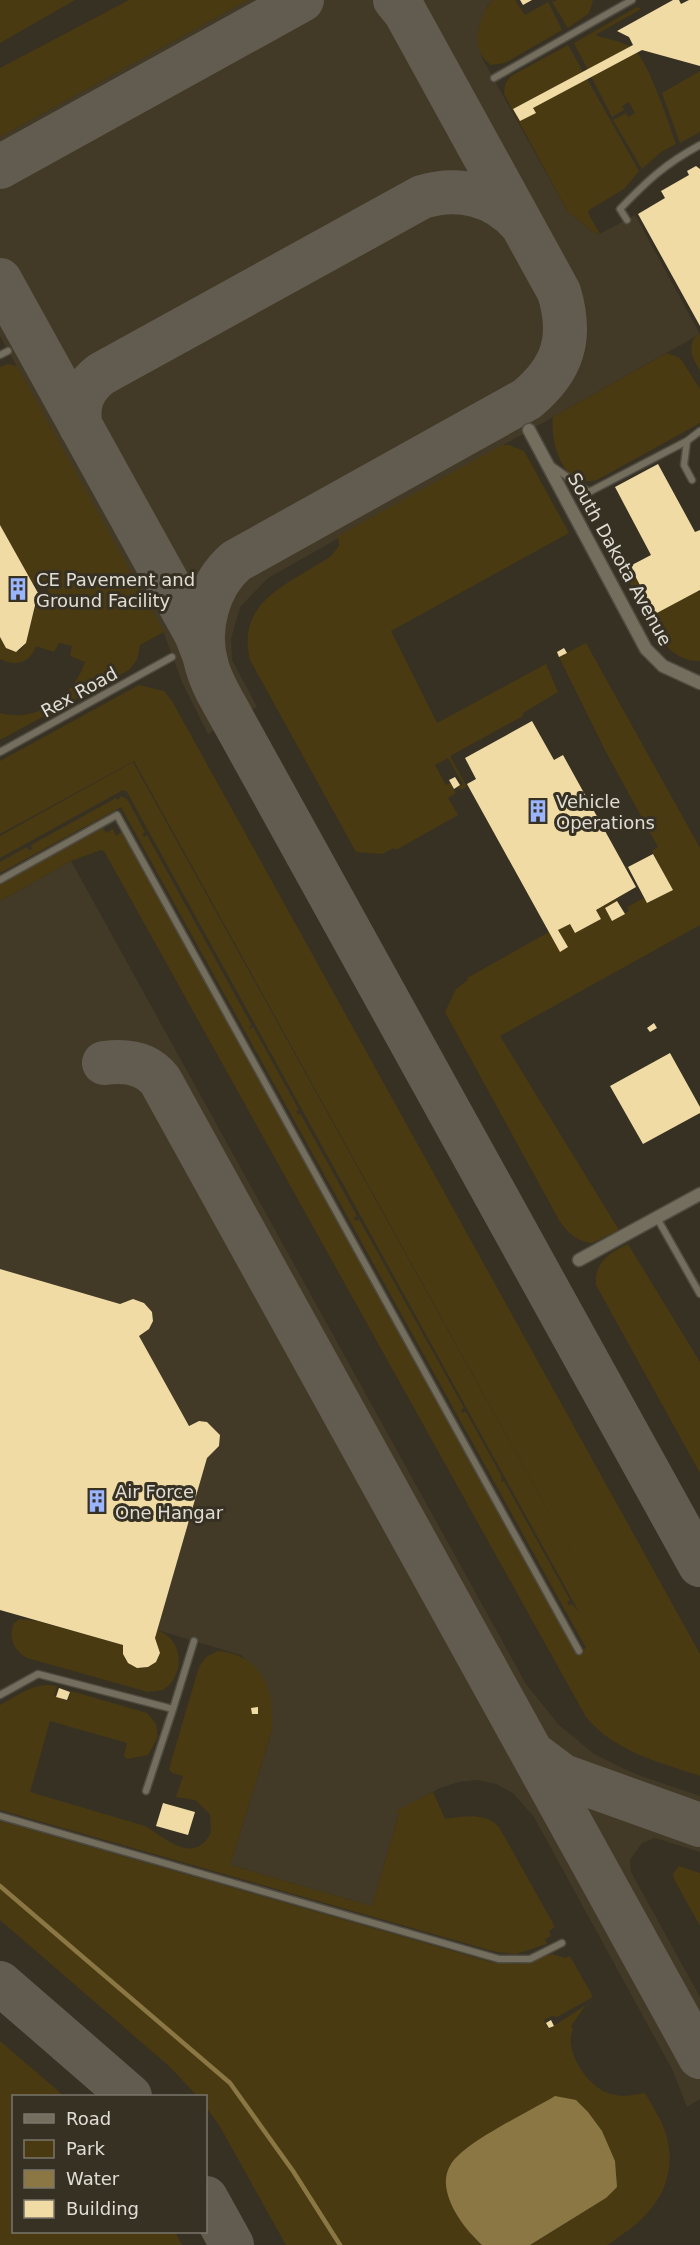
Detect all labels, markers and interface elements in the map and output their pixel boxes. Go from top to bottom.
street label: South Dakota Avenue [564,469,676,649]
place label: CE Pavement and Ground Facility [36,569,195,611]
building icon: CE Pavement and Ground Facility [5,576,31,602]
street label: Rex Road [37,662,121,722]
place label: Vehicle Operations [556,791,655,833]
building icon: Vehicle Operations [525,798,551,824]
place label: Air Force One Hangar [115,1481,224,1523]
building icon: Air Force One Hangar [84,1488,110,1514]
legend [12,2095,207,2233]
text: Road [66,2108,111,2129]
text: Park [66,2138,105,2159]
text: Water [66,2168,120,2189]
text: Building [66,2198,139,2219]

